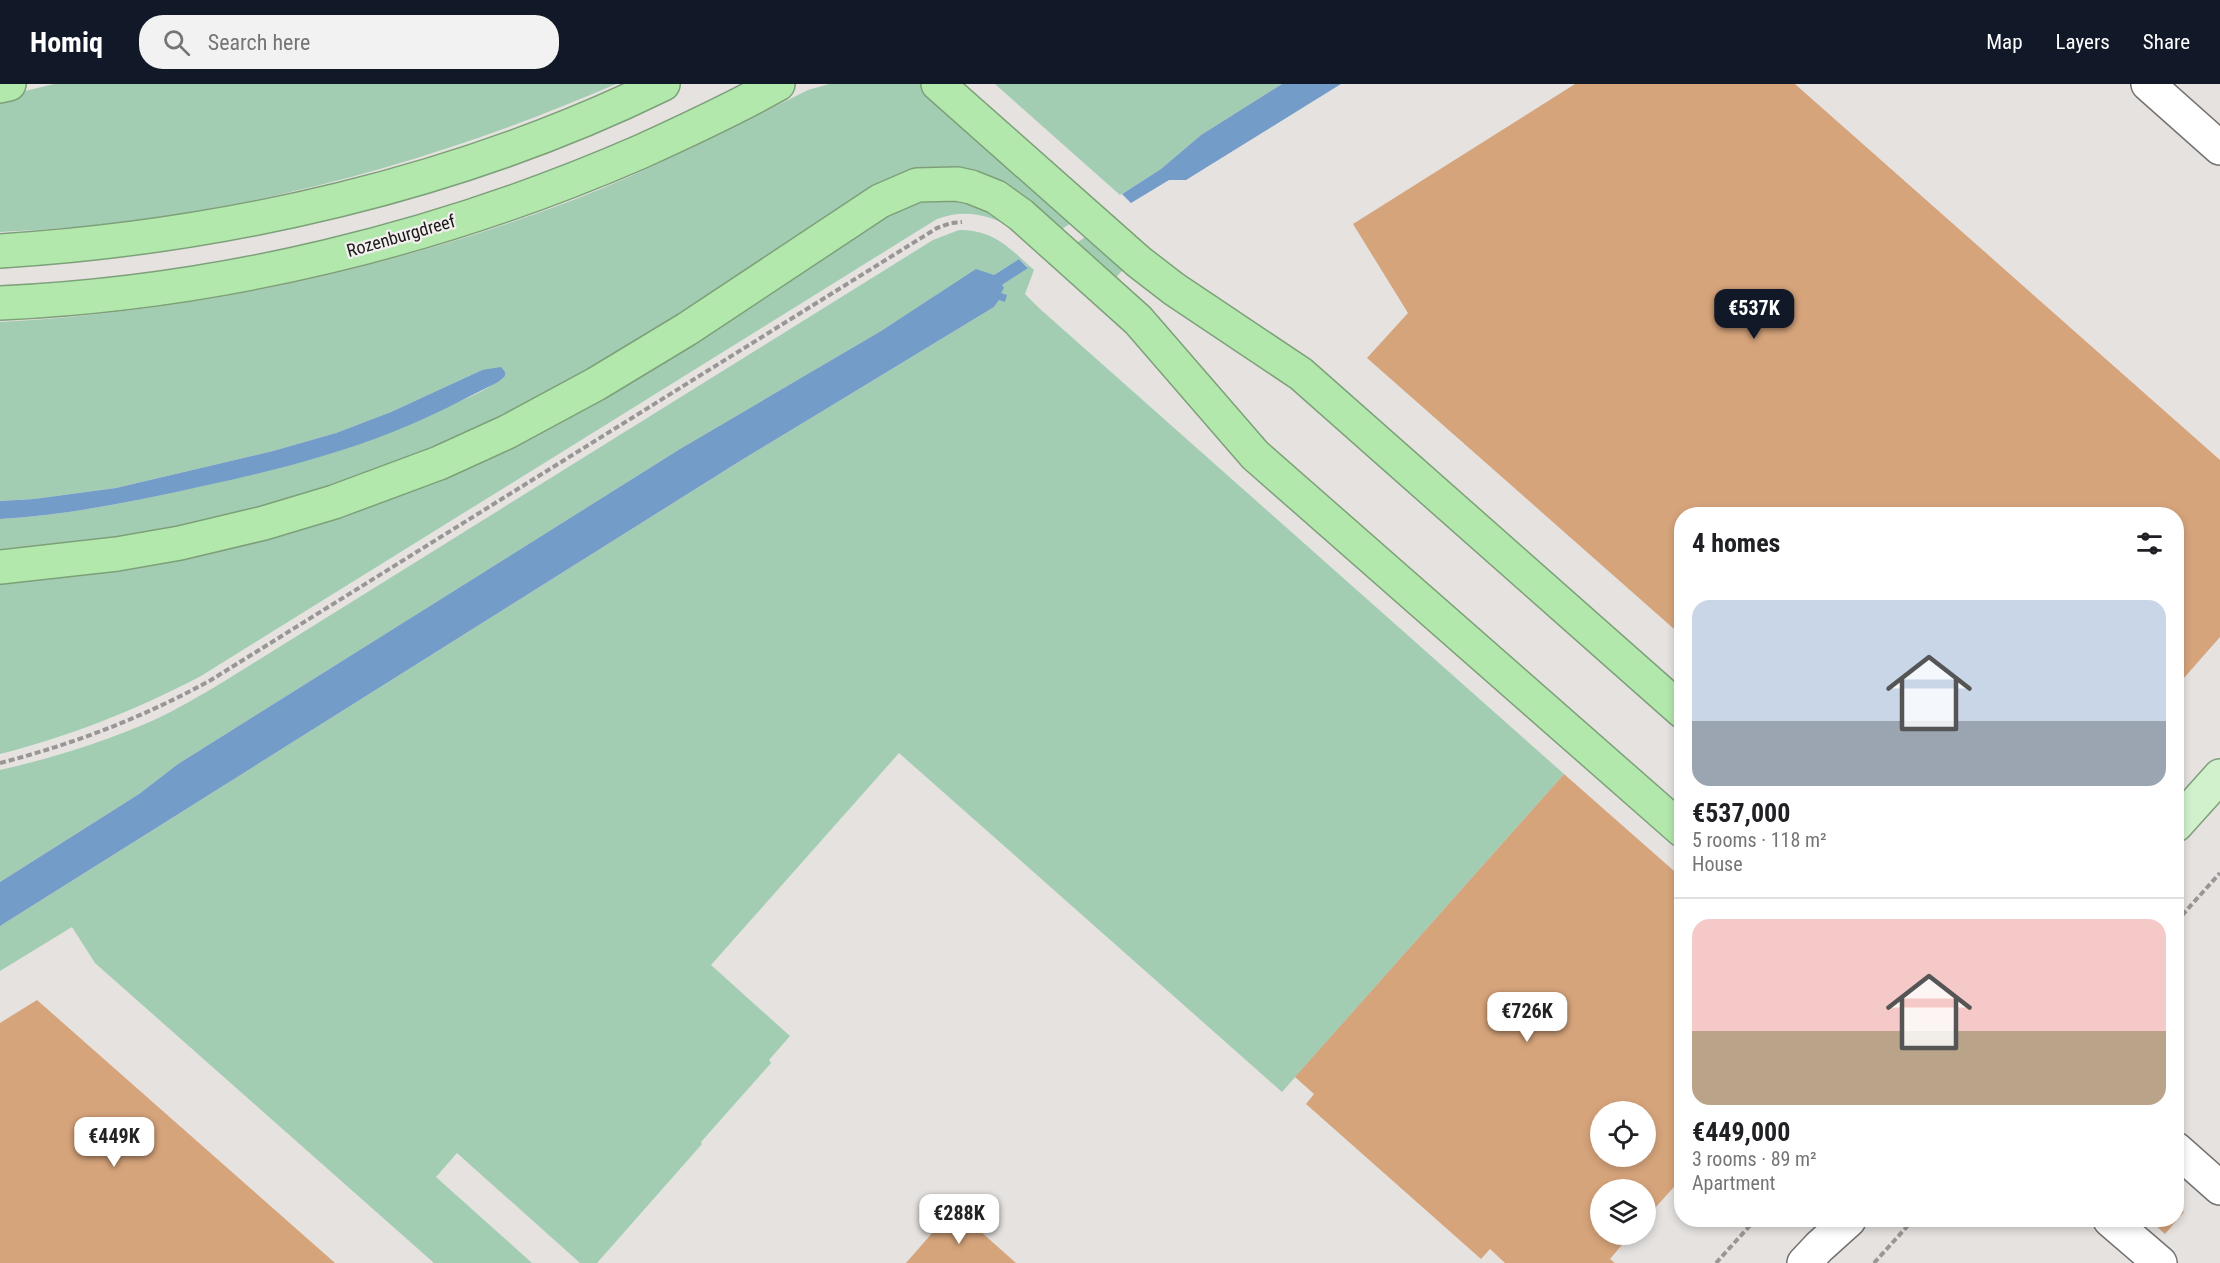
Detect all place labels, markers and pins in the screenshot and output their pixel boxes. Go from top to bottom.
pin: €537K [1712,289,1796,340]
pin: €726K [1485,992,1569,1043]
pin: €449K [72,1117,156,1168]
pin: €288K [917,1194,1001,1245]

